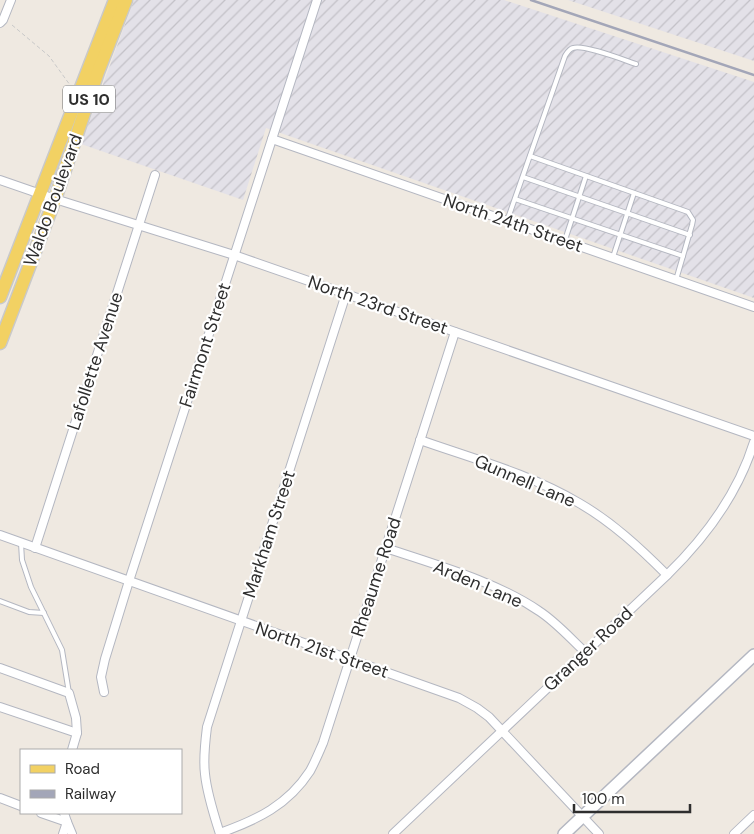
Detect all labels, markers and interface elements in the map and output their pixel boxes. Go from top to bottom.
road number: US 10 [63,86,115,112]
street label: Waldo Boulevard [18,130,88,270]
street label: North 24th Street [440,188,586,258]
street label: North 23rd Street [305,270,451,340]
street label: Fairmont Street [174,280,236,410]
street label: Lafollette Avenue [61,289,129,433]
street label: Gunnell Lane [471,449,579,513]
street label: Markham Street [237,467,301,601]
street label: Rheaume Road [345,514,407,640]
street label: Arden Lane [430,554,526,614]
street label: Granger Road [538,601,638,697]
street label: North 21st Street [252,616,392,684]
legend [20,749,182,814]
text: Road [65,759,100,779]
scale bar [574,782,690,814]
text: Railway [65,784,117,804]
text: 100 m [582,789,625,809]

